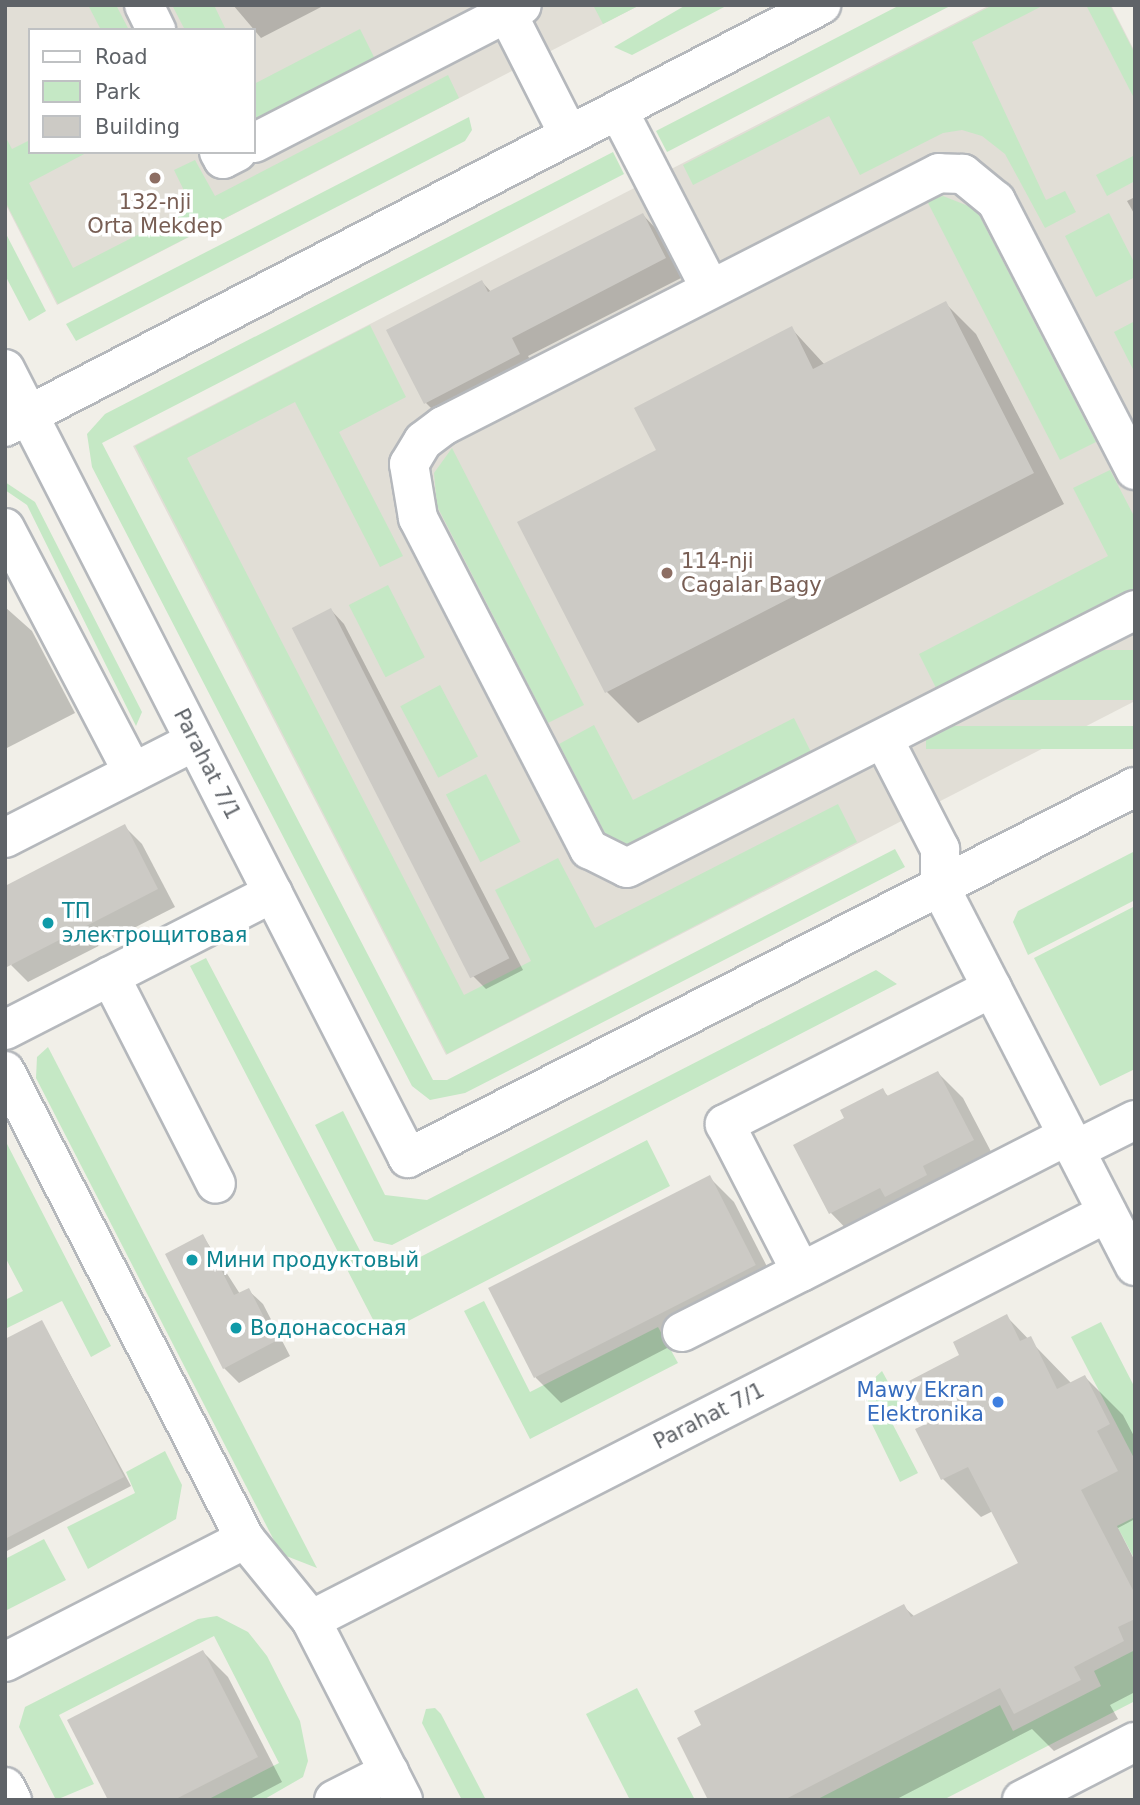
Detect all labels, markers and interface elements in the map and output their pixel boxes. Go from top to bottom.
legend [28,28,256,154]
text: Road [95,45,148,69]
text: Park [95,80,140,104]
text: Building [95,115,180,139]
marker: 132-nji Orta Mekdep [147,170,163,186]
place label: 132-nji Orta Mekdep [87,189,223,239]
place label: 114-nji Cagalar Bagy [681,548,822,598]
marker: 114-nji Cagalar Bagy [659,565,675,581]
street label: Parahat 7/1 [168,704,246,824]
place label: ТП электрощитовая [62,898,247,948]
marker: ТП электрощитовая [40,915,56,931]
place label: Мини продуктовый [206,1247,419,1273]
marker: Мини продуктовый [184,1252,200,1268]
place label: Водонасосная [250,1315,406,1341]
marker: Водонасосная [228,1320,244,1336]
street label: Parahat 7/1 [649,1377,769,1455]
place label: Mawy Ekran Elektronika [856,1377,984,1427]
marker: Mawy Ekran Elektronika [990,1394,1006,1410]

